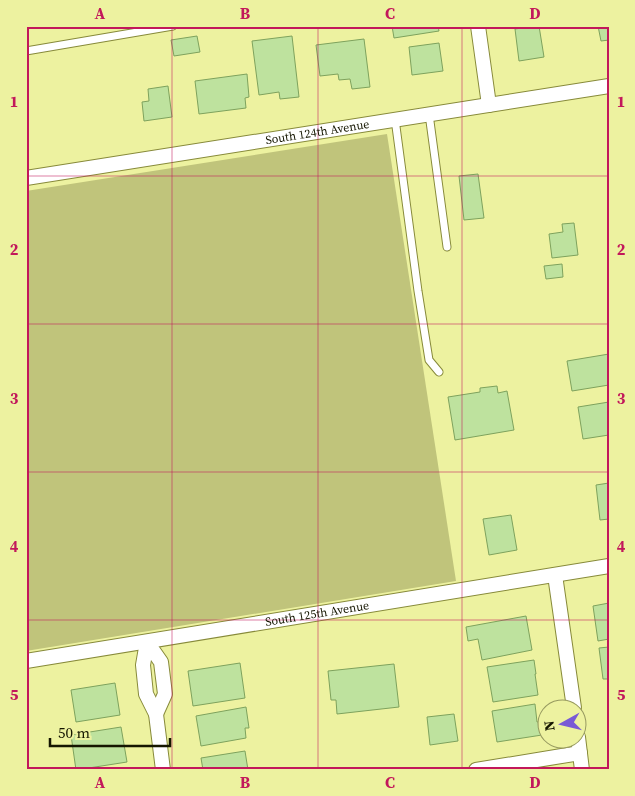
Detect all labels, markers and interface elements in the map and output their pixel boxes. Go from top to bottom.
text: A [95,2,106,24]
text: B [240,2,251,24]
text: C [385,2,395,24]
text: D [529,2,541,24]
text: 1 [10,90,18,112]
text: 1 [617,90,625,112]
street label: South 124th Avenue [264,116,370,148]
text: 2 [10,238,19,260]
text: 2 [617,238,626,260]
text: 3 [10,387,19,409]
text: 3 [617,387,626,409]
text: 4 [10,535,19,557]
text: 4 [617,535,626,557]
street label: South 125th Avenue [264,597,370,630]
text: 5 [10,683,19,705]
text: 5 [617,683,626,705]
north arrow [538,698,588,748]
scale bar [50,716,170,748]
text: N [539,719,560,732]
text: 50 m [58,722,90,743]
text: A [95,771,106,793]
text: B [240,771,251,793]
text: C [385,771,395,793]
text: D [529,771,541,793]

